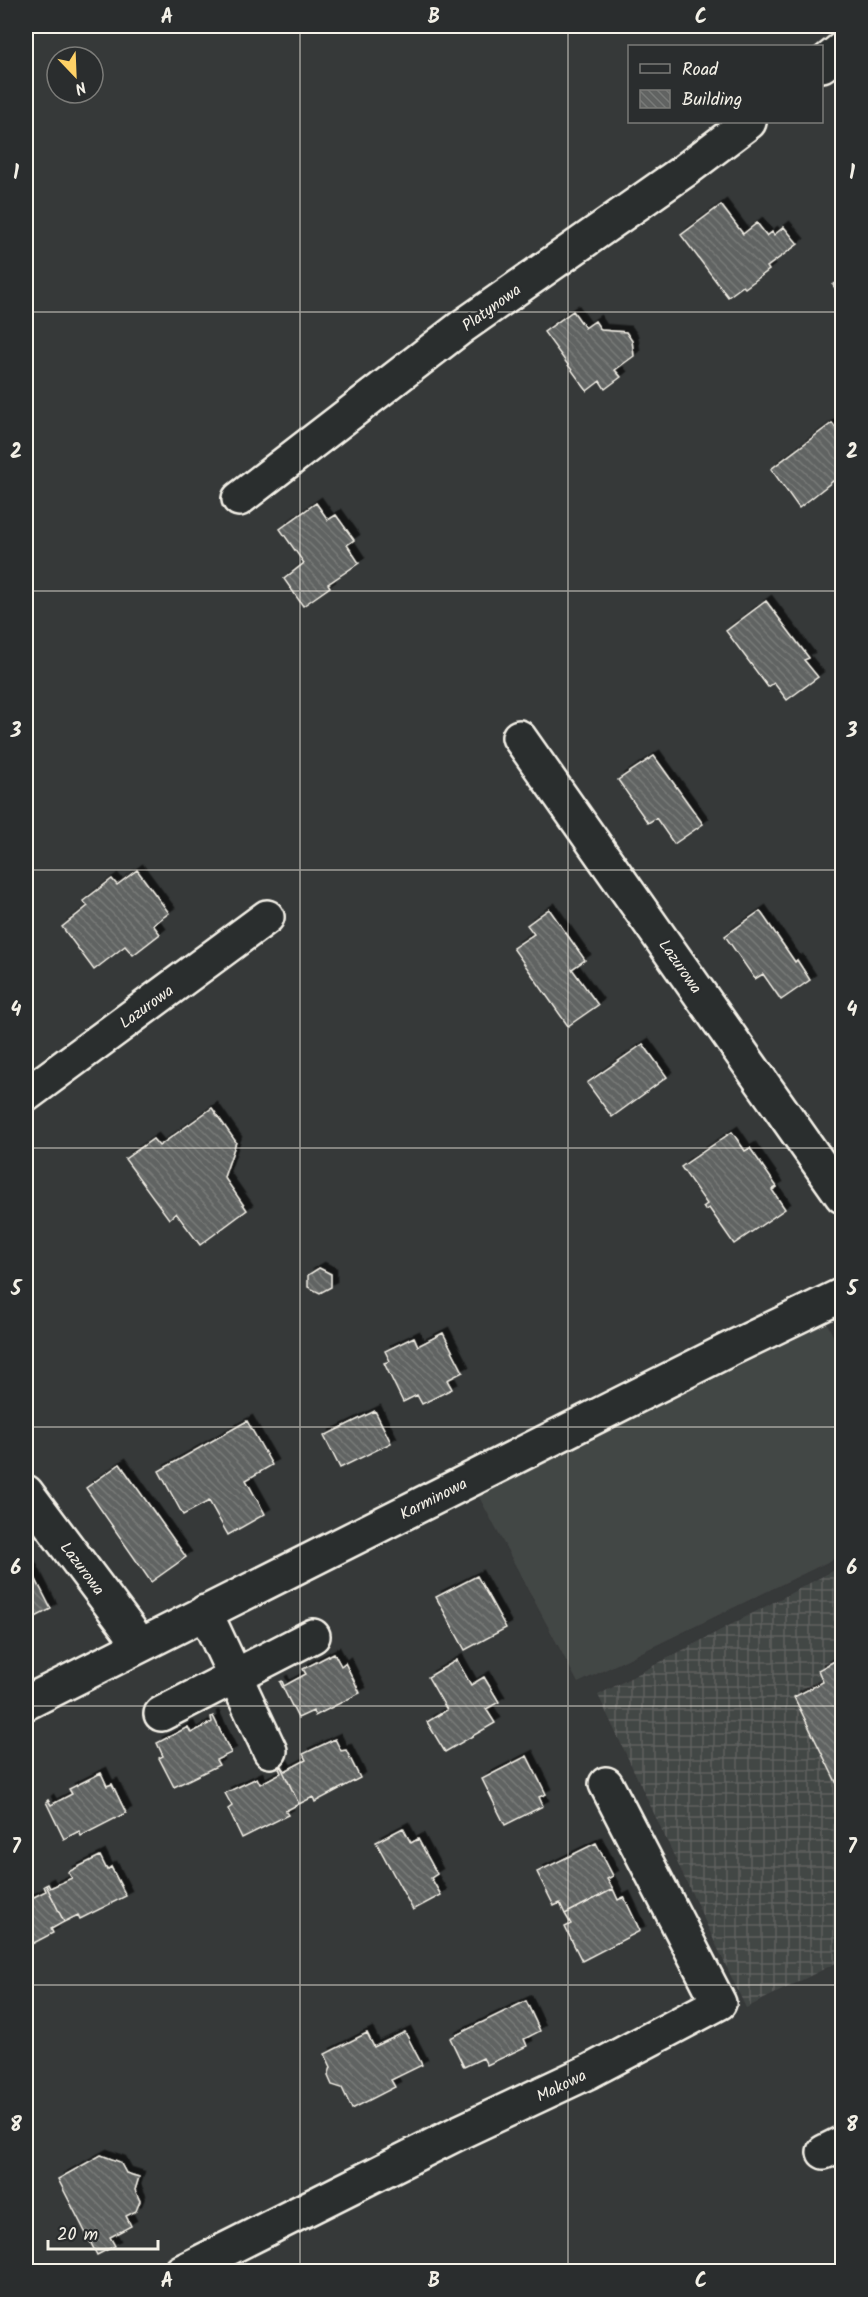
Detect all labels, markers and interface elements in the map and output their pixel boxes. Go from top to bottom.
text: A [161,2,173,34]
text: B [428,2,440,34]
text: C [695,2,707,34]
north arrow [45,45,105,105]
legend [628,45,823,123]
text: Road [682,56,719,85]
text: N [71,74,90,101]
text: Building [682,86,742,115]
text: 1 [13,158,19,190]
text: 1 [849,158,855,190]
street label: Platynowa [457,278,527,338]
text: 2 [10,437,22,469]
text: 2 [846,437,858,469]
text: 3 [10,716,22,748]
text: 3 [846,716,858,748]
street label: Lazurowa [652,934,708,999]
street label: Lazurowa [115,979,179,1035]
text: 4 [11,995,22,1027]
text: 4 [847,995,858,1027]
text: 5 [10,1274,23,1306]
text: 5 [846,1274,859,1306]
street label: Karminowa [396,1472,472,1527]
street label: Lazurowa [53,1537,110,1601]
text: 6 [11,1553,22,1585]
text: 6 [847,1553,858,1585]
text: 7 [11,1832,21,1864]
text: 7 [847,1832,857,1864]
street label: Makowa [532,2063,591,2109]
text: 8 [10,2110,22,2142]
text: 8 [846,2110,858,2142]
scale bar [48,2213,158,2251]
text: 20 m [57,2221,98,2250]
text: A [161,2266,173,2297]
text: B [428,2266,440,2297]
text: C [695,2266,707,2297]

